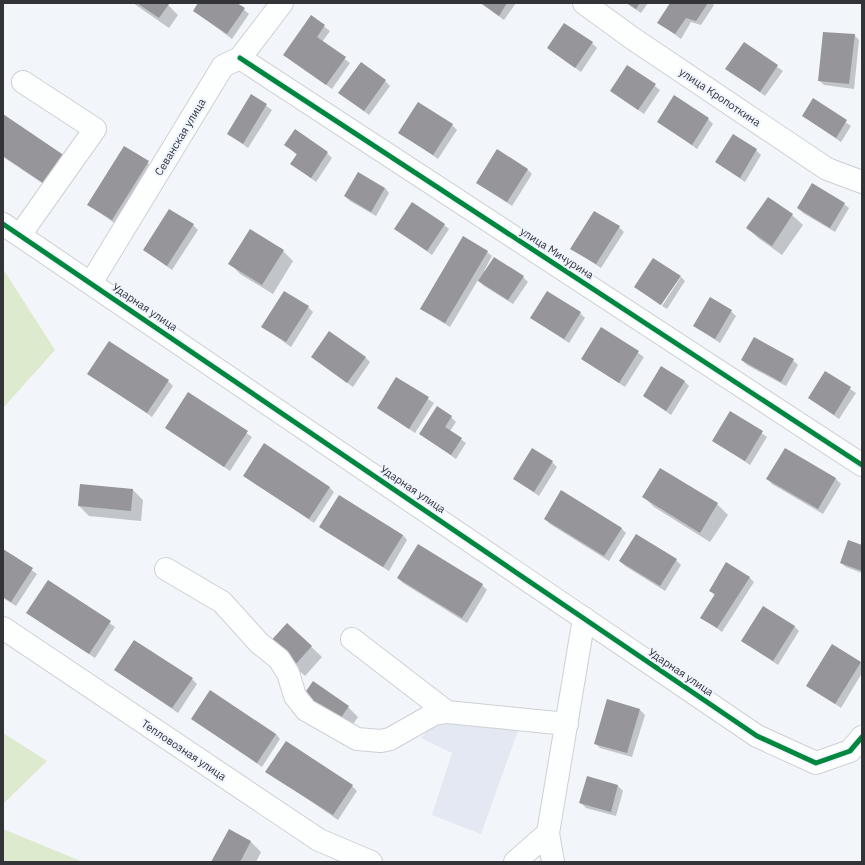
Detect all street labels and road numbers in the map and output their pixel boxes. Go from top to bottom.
street label: улица Кропоткина [677,65,764,130]
street label: Севанская улица [151,96,209,178]
street label: улица Мичурина [518,224,597,282]
street label: Ударная улица [110,280,180,334]
street label: Ударная улица [378,462,448,516]
street label: Ударная улица [646,645,716,699]
street label: Тепловозная улица [139,716,229,784]

